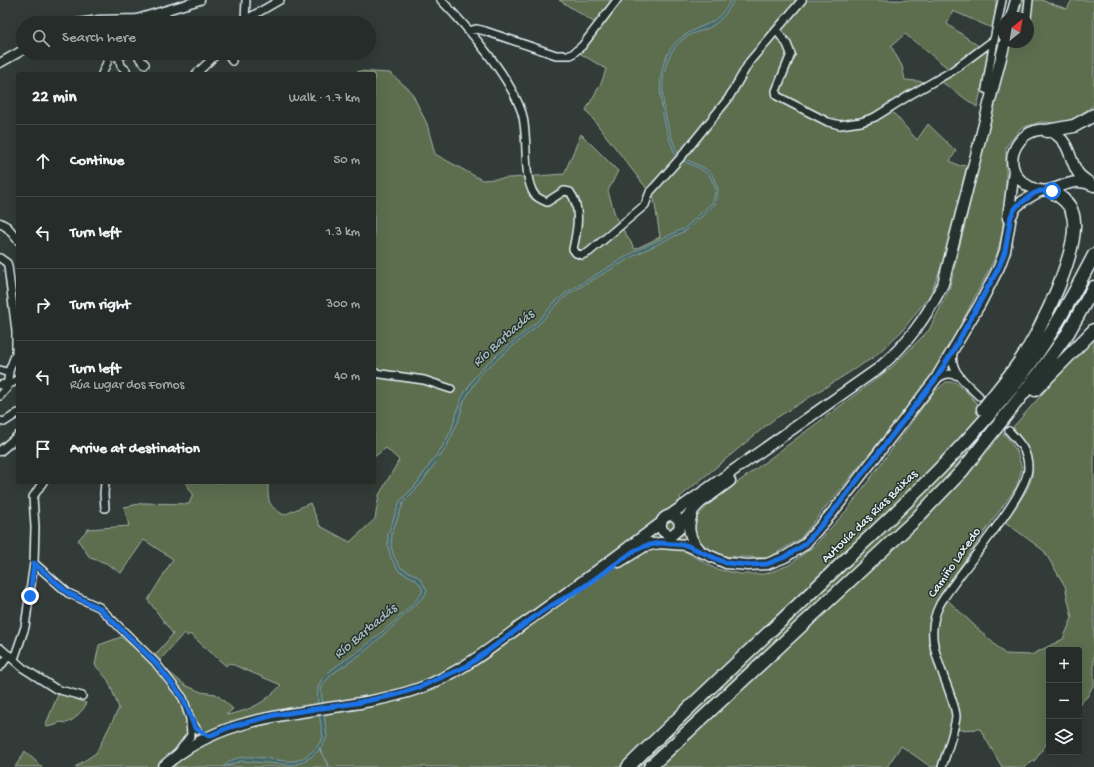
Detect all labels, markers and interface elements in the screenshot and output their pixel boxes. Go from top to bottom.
north arrow [998,12,1034,48]
search box [16,16,376,60]
icon: search [30,27,52,49]
text: Search here [62,29,136,47]
text: 22 min [32,88,77,108]
text: Walk · 1.7 km [289,91,360,106]
icon: ahead [32,150,54,172]
text: Continue [70,152,124,170]
text: 50 m [333,153,360,168]
route start [1043,182,1061,200]
icon: left [32,222,54,244]
text: Turn left [70,224,121,242]
text: 1.3 km [326,225,360,240]
icon: right [32,294,54,316]
text: Turn right [70,296,130,314]
text: 300 m [326,297,360,312]
water label: Río Barbadás [470,306,540,371]
text: Turn left [70,360,121,378]
icon: left [32,366,54,388]
text: 40 m [334,369,360,384]
text: Rúa Lugar dos Fornos [70,378,184,393]
icon: arrive [32,438,54,460]
text: Arrive at destination [70,440,200,458]
street label: Autovía das Rías Baixas [819,466,922,567]
street label: Camiño Laxedo [925,525,985,601]
route end [21,587,39,605]
water label: Río Barbadás [331,600,402,663]
map controls [1046,647,1082,755]
button: + [1046,647,1082,683]
button: − [1046,683,1082,719]
button: layers [1046,719,1082,755]

